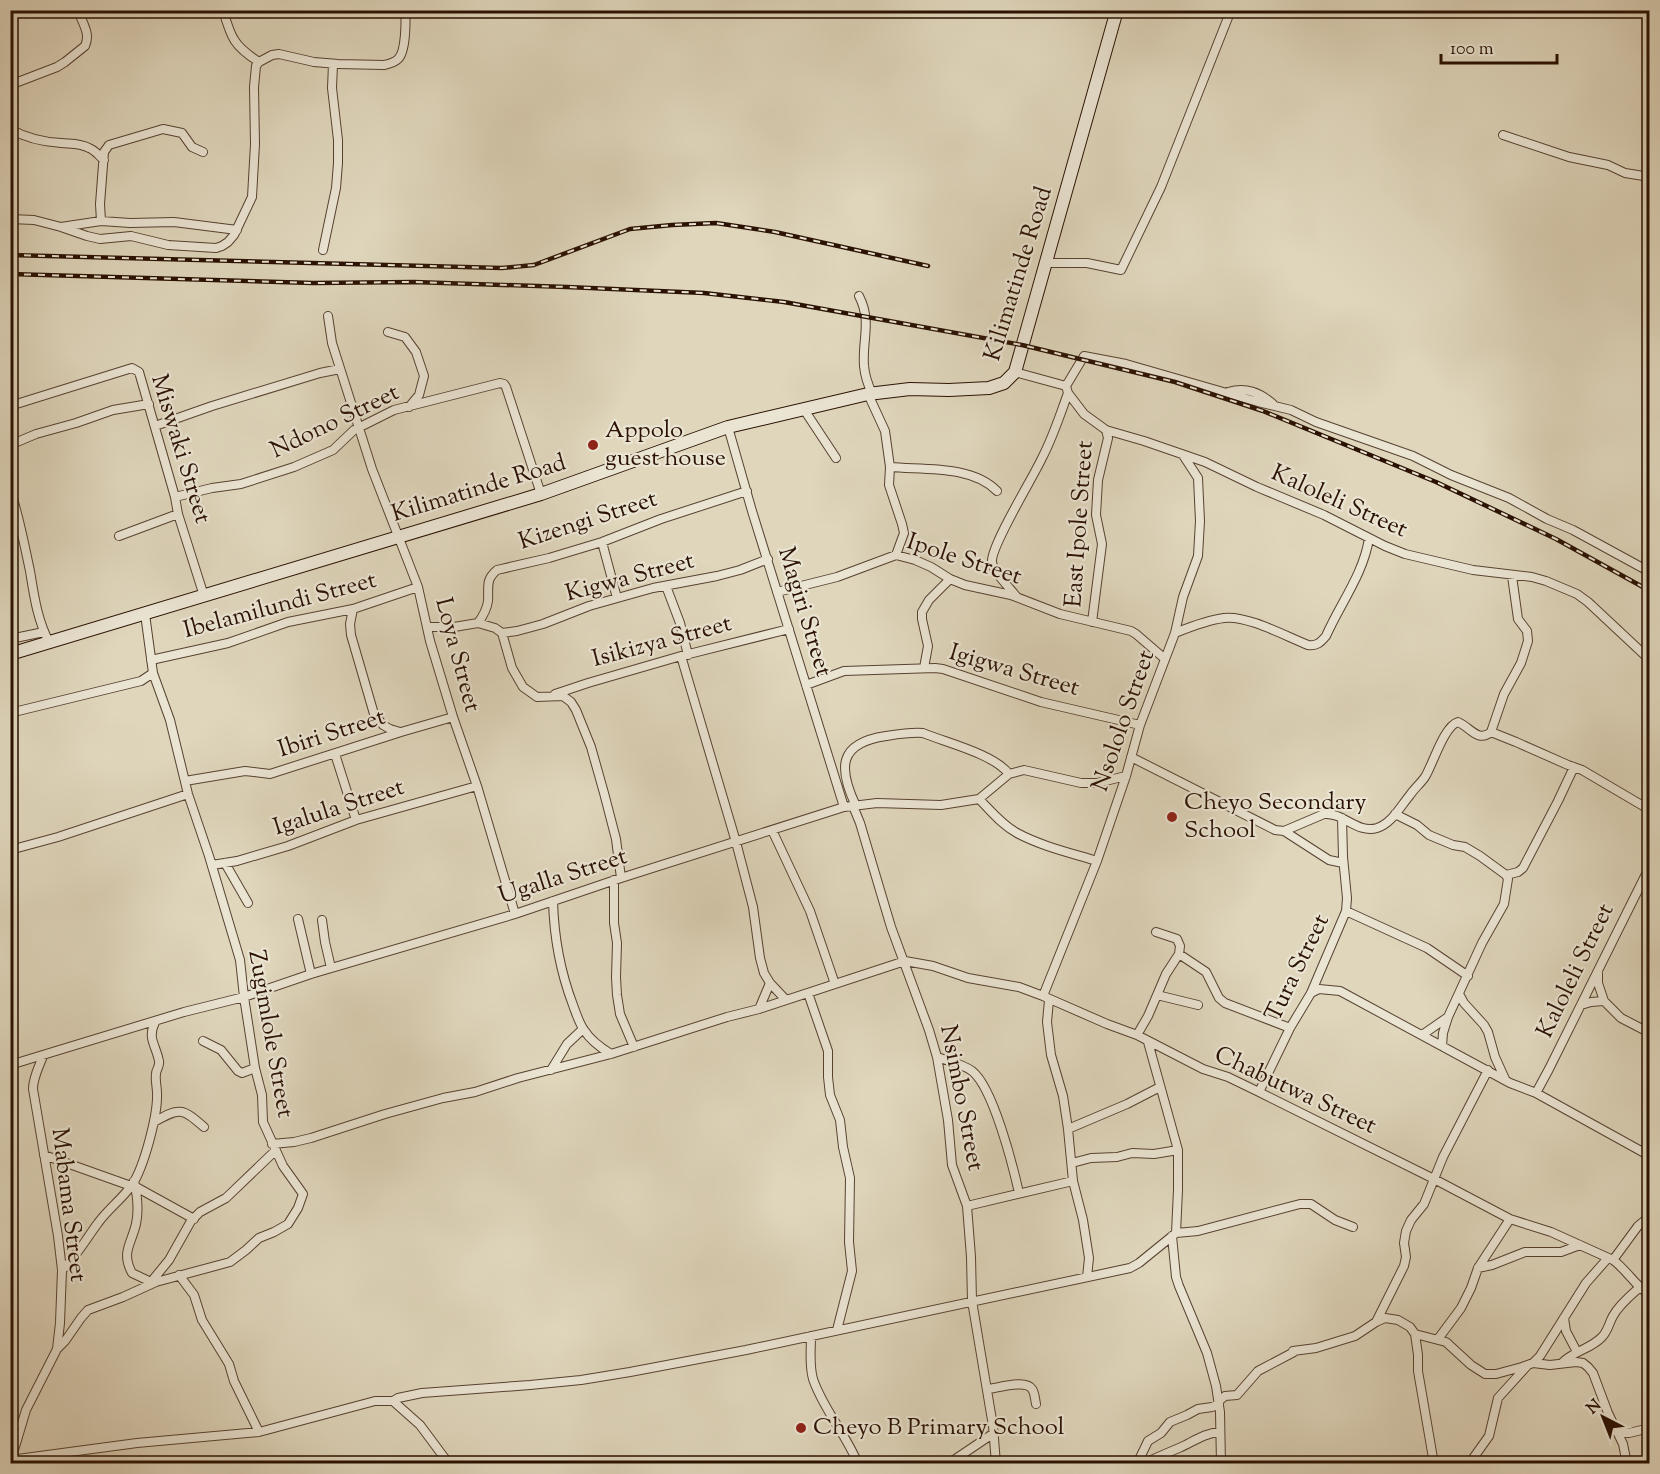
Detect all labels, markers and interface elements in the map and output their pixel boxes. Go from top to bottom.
scale bar [1441,27,1556,65]
text: 100 m [1450,37,1494,63]
street label: Kilimatinde Road [976,182,1062,365]
street label: Miswaki Street [141,370,219,528]
street label: Ndono Street [265,376,405,468]
place label: Appolo guest house [605,414,726,476]
marker: Appolo guest house [586,438,600,452]
street label: East Ipole Street [1057,439,1103,609]
street label: Kilimatinde Road [388,446,571,532]
street label: Kaloleli Street [1265,457,1413,547]
street label: Kizengi Street [514,483,662,559]
street label: Ipole Street [902,525,1026,595]
street label: Magiri Street [768,543,840,681]
street label: Kigwa Street [562,545,698,611]
street label: Ibelamilundi Street [180,564,380,648]
street label: Loya Street [425,594,489,716]
street label: Isikizya Street [588,607,736,677]
street label: Igigwa Street [945,636,1083,706]
street label: Nsololo Street [1084,646,1164,796]
street label: Ibiri Street [274,701,390,767]
street label: Igalula Street [269,771,409,845]
place label: Cheyo Secondary School [1184,786,1366,848]
marker: Cheyo Secondary School [1165,810,1179,824]
street label: Ugalla Street [494,840,632,914]
street label: Kaloleli Street [1529,898,1623,1044]
street label: Tura Street [1257,909,1339,1027]
street label: Zugimlole Street [239,947,301,1121]
street label: Nsimbo Street [930,1022,992,1174]
street label: Chabutwa Street [1208,1038,1382,1144]
street label: Mabama Street [42,1126,94,1284]
north arrow [1573,1387,1633,1447]
text: N [1582,1395,1607,1421]
place label: Cheyo B Primary School [813,1411,1065,1445]
marker: Cheyo B Primary School [794,1421,808,1435]

